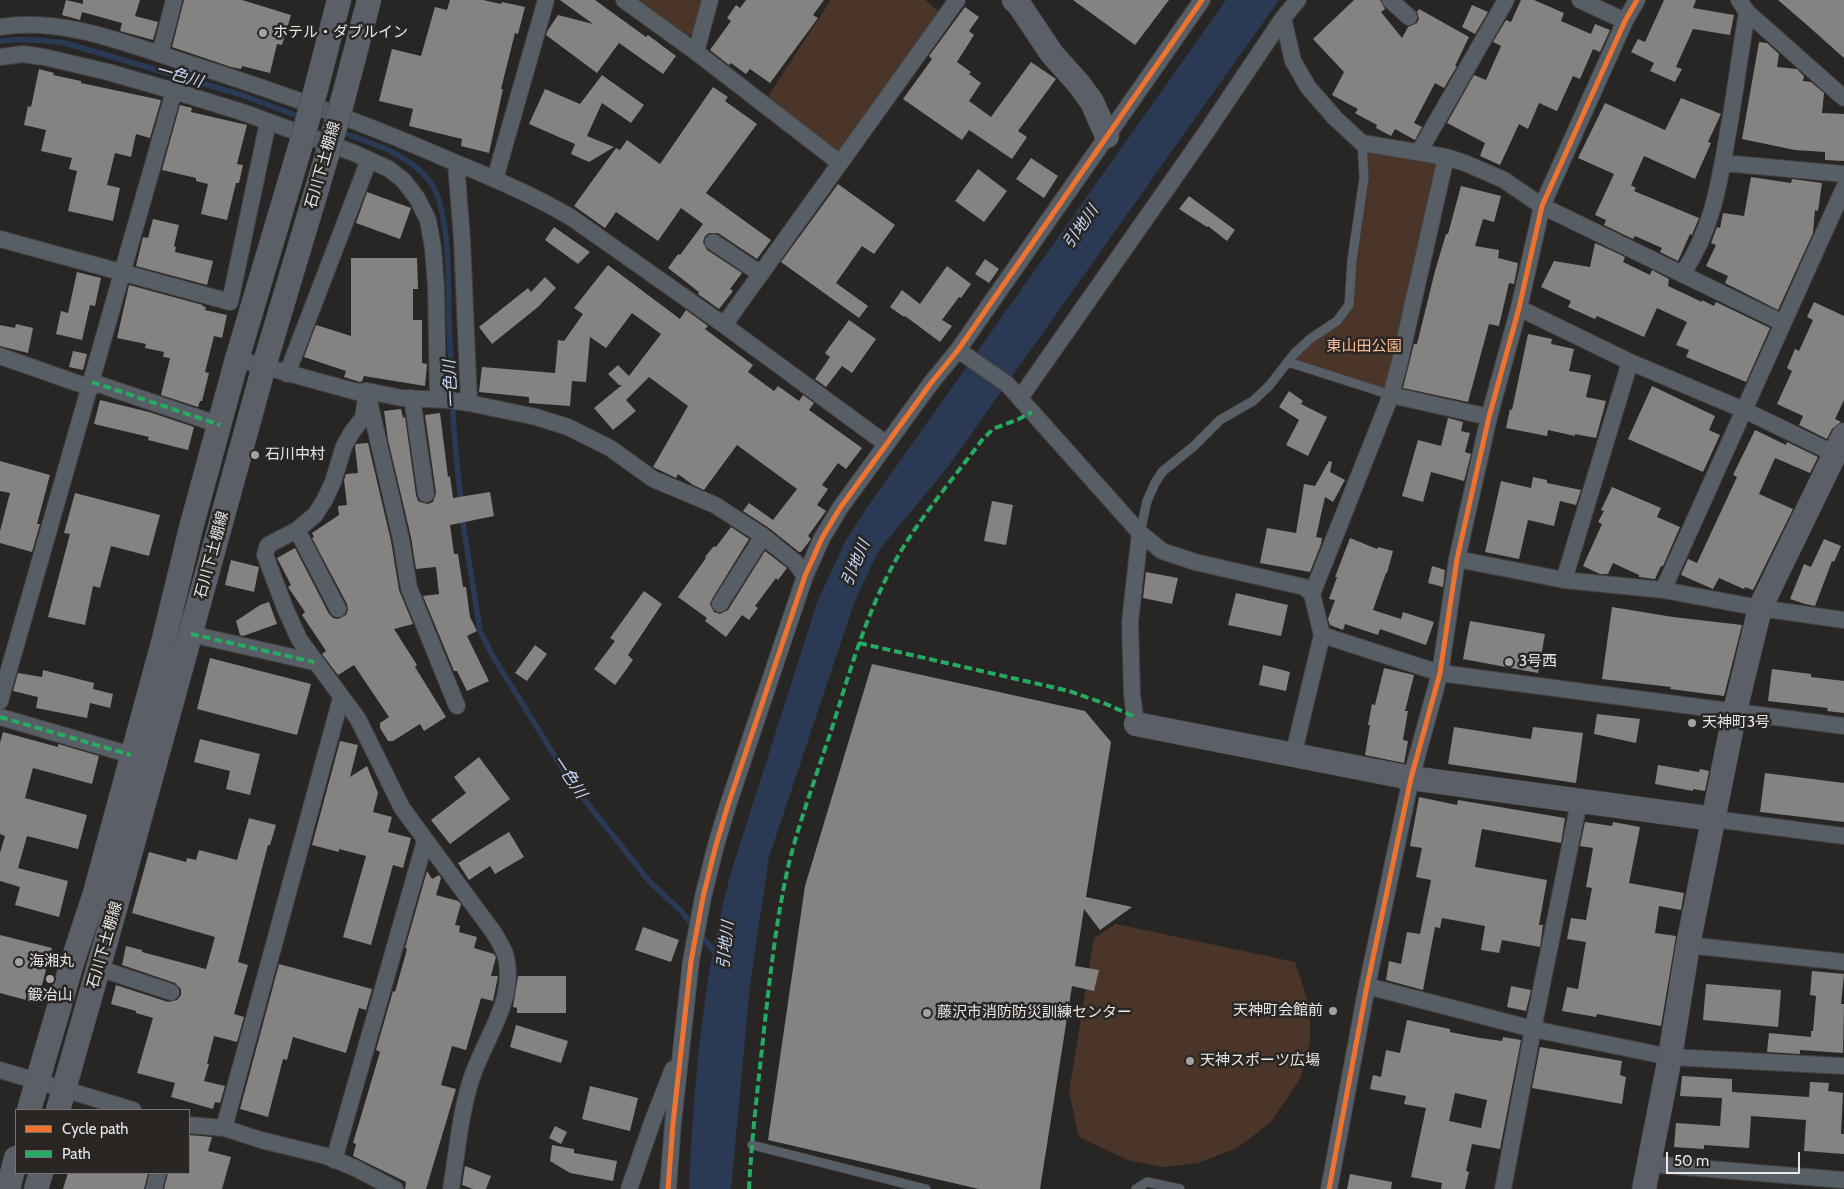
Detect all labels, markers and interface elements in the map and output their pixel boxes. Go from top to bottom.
place label: ホテル・ダブルイン [273,24,408,42]
marker: ホテル・ダブルイン [257,27,269,39]
water label: 一色川 [153,60,205,92]
street label: 石川下土棚線 [302,119,344,211]
water label: 引地川 [1059,202,1103,252]
park label: 東山田公園 [1327,338,1401,356]
water label: 一色川 [440,360,462,408]
place label: 石川中村 [265,446,325,464]
marker: 石川中村 [249,449,261,461]
street label: 石川下土棚線 [192,509,232,601]
water label: 引地川 [838,537,874,589]
place label: 3号西 [1519,653,1557,671]
marker: 3号西 [1503,656,1515,668]
place label: 天神町3号 [1702,714,1770,732]
marker: 天神町3号 [1686,717,1698,729]
water label: 一色川 [548,752,590,802]
street label: 石川下土棚線 [84,899,126,991]
water label: 引地川 [714,920,738,970]
place label: 海湘丸 [29,953,74,971]
marker: 海湘丸 [13,956,25,968]
marker: 鍛冶山 [44,973,56,985]
place label: 鍛冶山 [28,987,72,1005]
place label: 天神町会館前 [1233,1002,1323,1020]
place label: 藤沢市消防防災訓練センター [937,1004,1132,1022]
marker: 天神町会館前 [1327,1005,1339,1017]
marker: 藤沢市消防防災訓練センター [921,1007,933,1019]
place label: 天神スポーツ広場 [1200,1052,1320,1070]
marker: 天神スポーツ広場 [1184,1055,1196,1067]
legend [15,1109,190,1174]
text: Cycle path [62,1120,128,1138]
scale bar [1669,1142,1803,1174]
text: Path [62,1145,91,1163]
text: 50 m [1674,1152,1709,1170]

